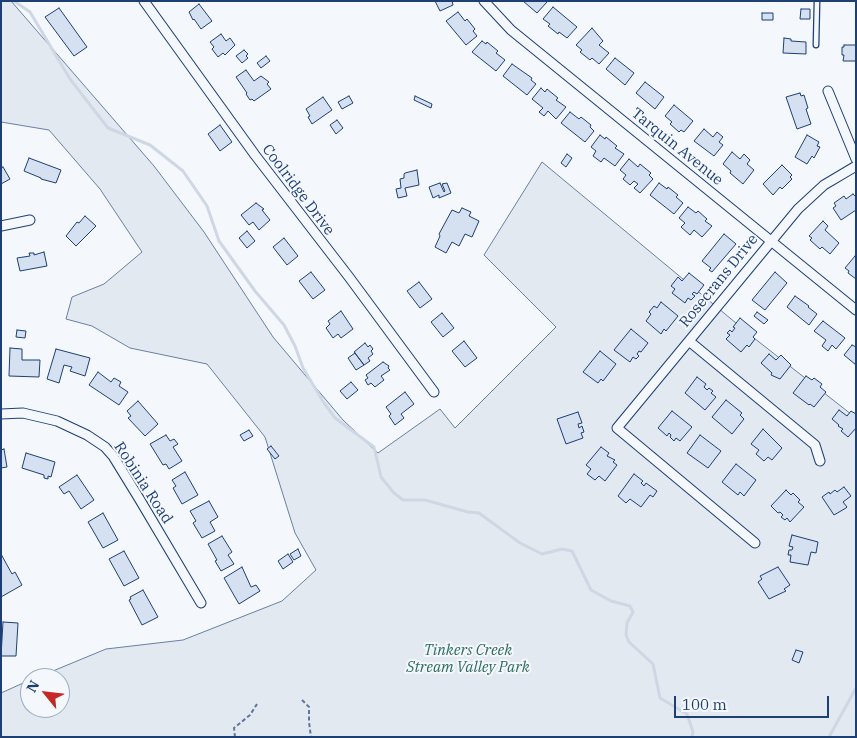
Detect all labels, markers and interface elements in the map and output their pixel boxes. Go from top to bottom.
street label: Tarquin Avenue [628,105,726,189]
street label: Coolridge Drive [258,141,338,239]
street label: Rosecrans Drive [676,231,762,331]
street label: Robinia Road [110,439,176,527]
park label: Tinkers Creek Stream Valley Park [406,642,530,677]
north arrow [20,668,70,718]
text: N [22,677,43,695]
scale bar [677,686,832,718]
text: 100 m [682,695,727,714]

